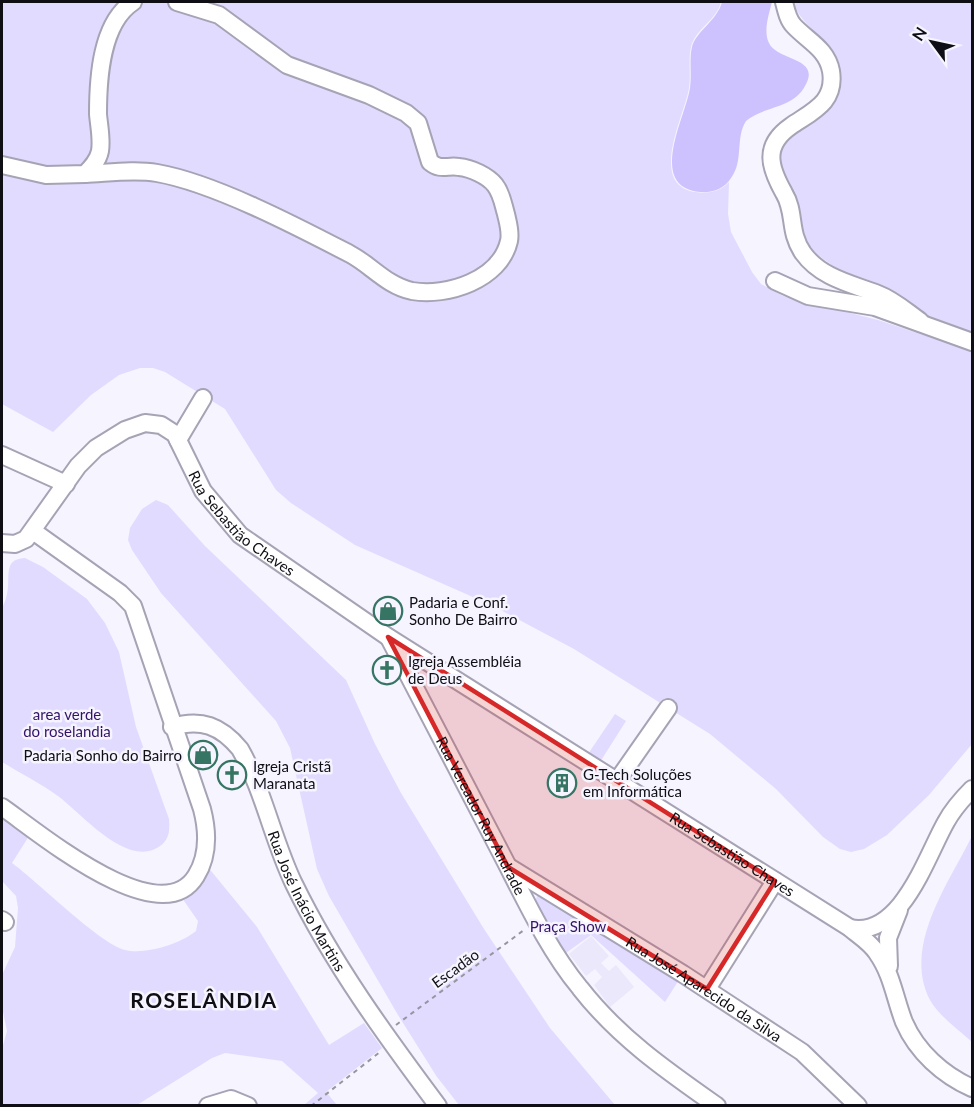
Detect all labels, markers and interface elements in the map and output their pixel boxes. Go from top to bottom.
north arrow [902,12,962,72]
text: N [908,23,930,44]
street label: Rua Sebastião Chaves [185,468,298,579]
place label: Padaria e Conf. Sonho De Bairro [409,593,518,628]
shop icon: Padaria e Conf. Sonho De Bairro [372,595,404,627]
place label: Igreja Assembléia de Deus [408,652,522,687]
church icon: Igreja Assembléia de Deus [371,654,403,686]
park label: area verde do roselandia [23,705,111,740]
street label: Rua Vereador Ruy Andrade [433,733,530,898]
shop icon: Padaria Sonho do Bairro [187,739,219,771]
place label: Padaria Sonho do Bairro [23,746,182,764]
place label: Igreja Cristã Maranata [253,757,331,792]
church icon: Igreja Cristã Maranata [216,759,248,791]
place label: G-Tech Soluções em Informática [583,765,691,800]
building icon: G-Tech Soluções em Informática [546,767,578,799]
street label: Rua Sebastião Chaves [667,808,798,900]
street label: Rua José Inácio Martins [265,828,350,974]
park label: Praça Show [530,917,607,935]
street label: Rua José Aparecido da Silva [623,932,785,1045]
street label: Escadão [428,945,482,991]
district label: ROSELÂNDIA [130,987,278,1012]

